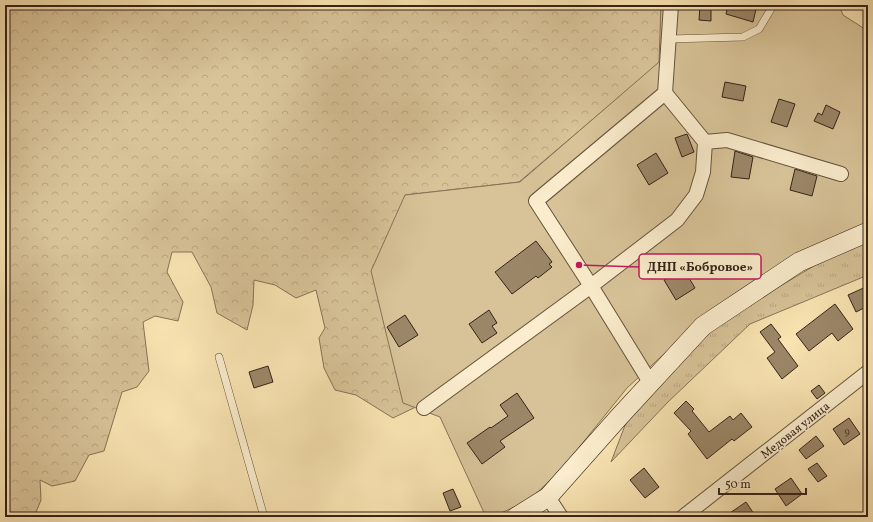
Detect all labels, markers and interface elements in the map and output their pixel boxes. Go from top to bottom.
callout: ДНП «Бобровое» [639,254,761,279]
text: ДНП «Бобровое» [647,259,753,277]
street label: Медовая улица [758,399,833,463]
house number: 9 [844,425,850,439]
scale bar [719,470,806,496]
text: 50 m [725,477,751,493]

